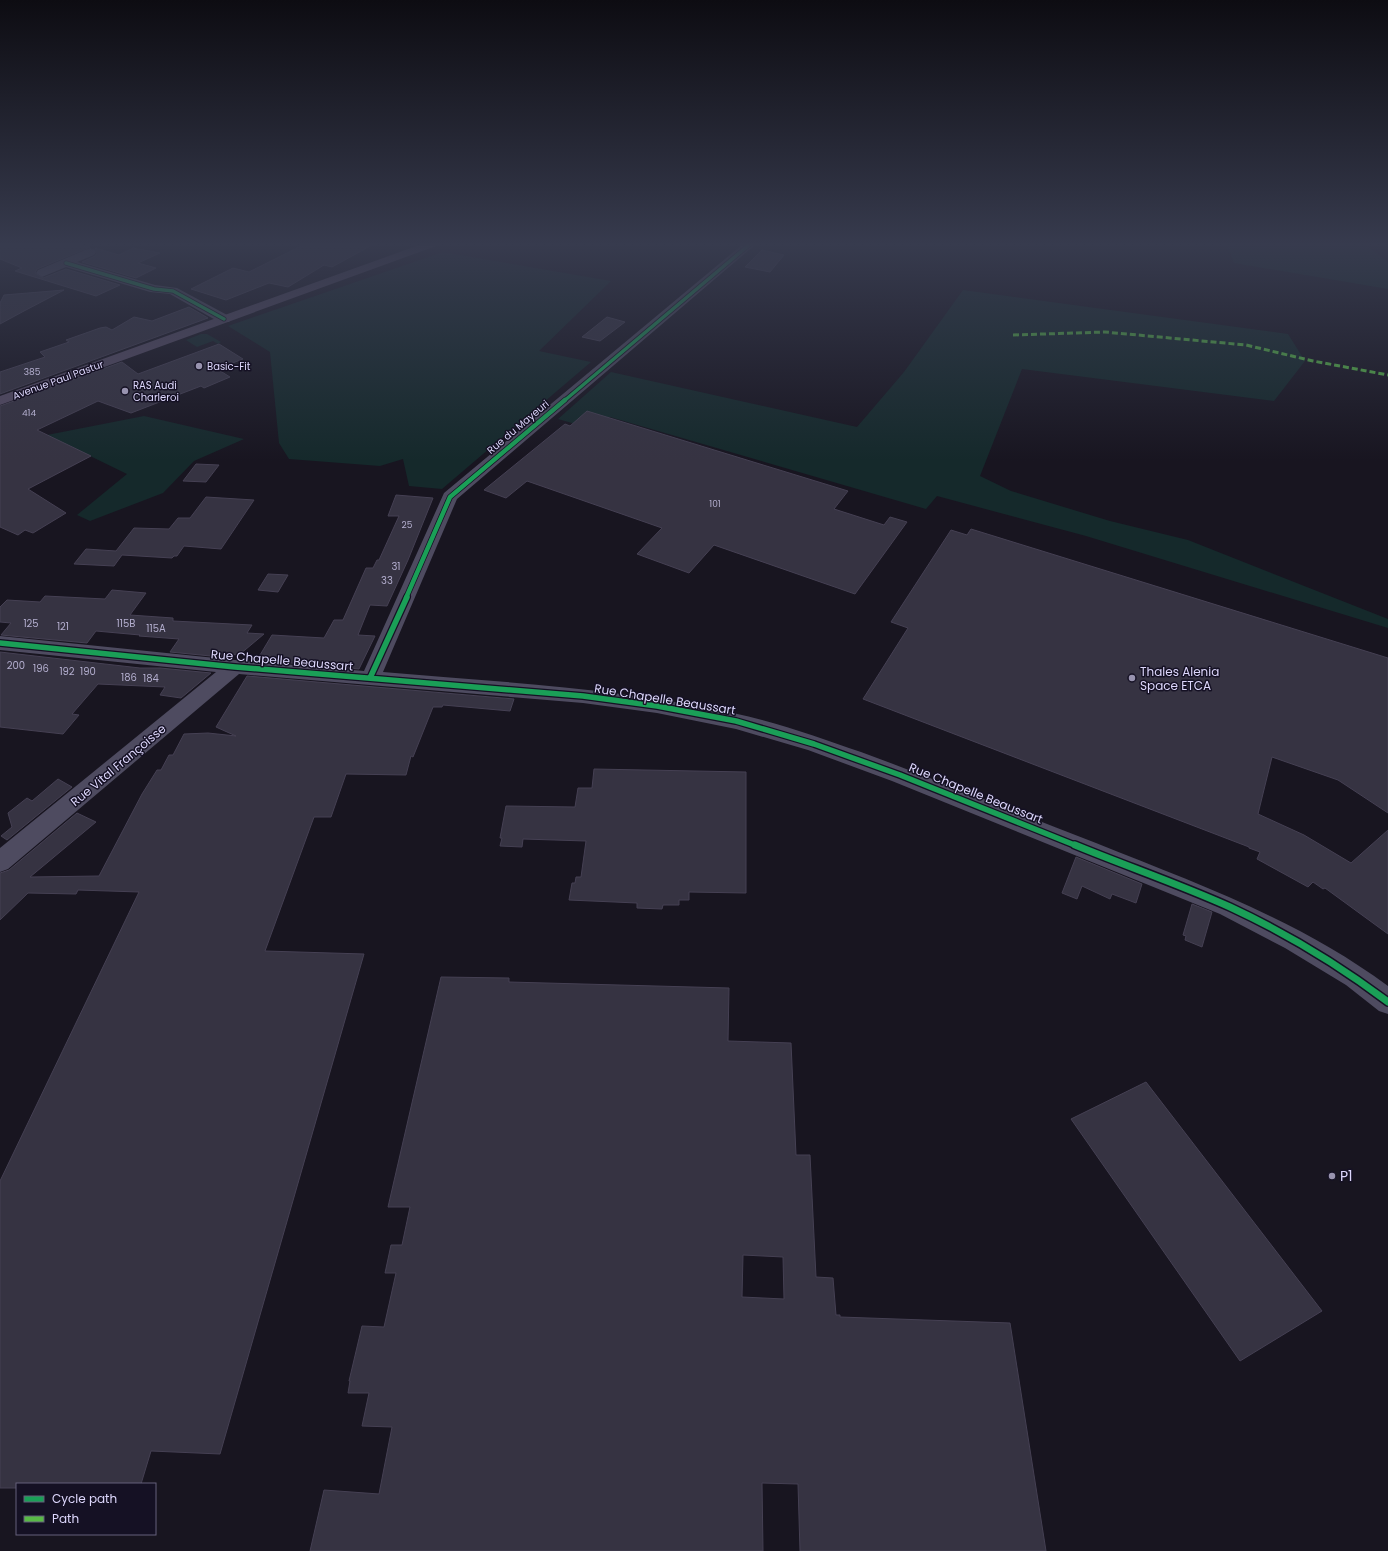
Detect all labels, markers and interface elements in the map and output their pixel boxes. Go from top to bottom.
street label: Avenue Paul Pastur [10,356,106,403]
place label: Basic-Fit [207,359,251,374]
marker: Basic-Fit [194,361,204,371]
house number: 385 [24,366,41,378]
place label: RAS Audi Charleroi [133,378,179,405]
marker: RAS Audi Charleroi [120,386,130,396]
street label: Rue du Mayeuri [484,397,552,457]
house number: 414 [22,407,36,419]
house number: 101 [709,498,721,510]
house number: 25 [402,519,413,531]
house number: 31 [391,559,401,574]
house number: 33 [381,573,393,588]
house number: 125 [23,616,39,631]
house number: 115B [117,616,135,631]
house number: 121 [57,619,69,634]
house number: 115A [146,621,166,636]
street label: Rue Chapelle Beaussart [210,645,354,675]
house number: 200 [7,658,25,673]
house number: 196 [33,661,49,676]
place label: Thales Alenia Space ETCA [1140,663,1219,694]
house number: 192 [59,664,75,679]
house number: 190 [80,664,96,679]
house number: 186 [121,670,137,685]
house number: 184 [143,671,159,686]
marker: Thales Alenia Space ETCA [1127,673,1137,683]
street label: Rue Chapelle Beaussart [593,679,737,719]
street label: Rue Vital Françoisse [67,720,169,810]
street label: Rue Chapelle Beaussart [907,758,1045,828]
place label: P1 [1340,1166,1353,1186]
marker: P1 [1327,1171,1337,1181]
legend [16,1483,156,1535]
text: Cycle path [52,1490,117,1507]
text: Path [52,1510,79,1527]

